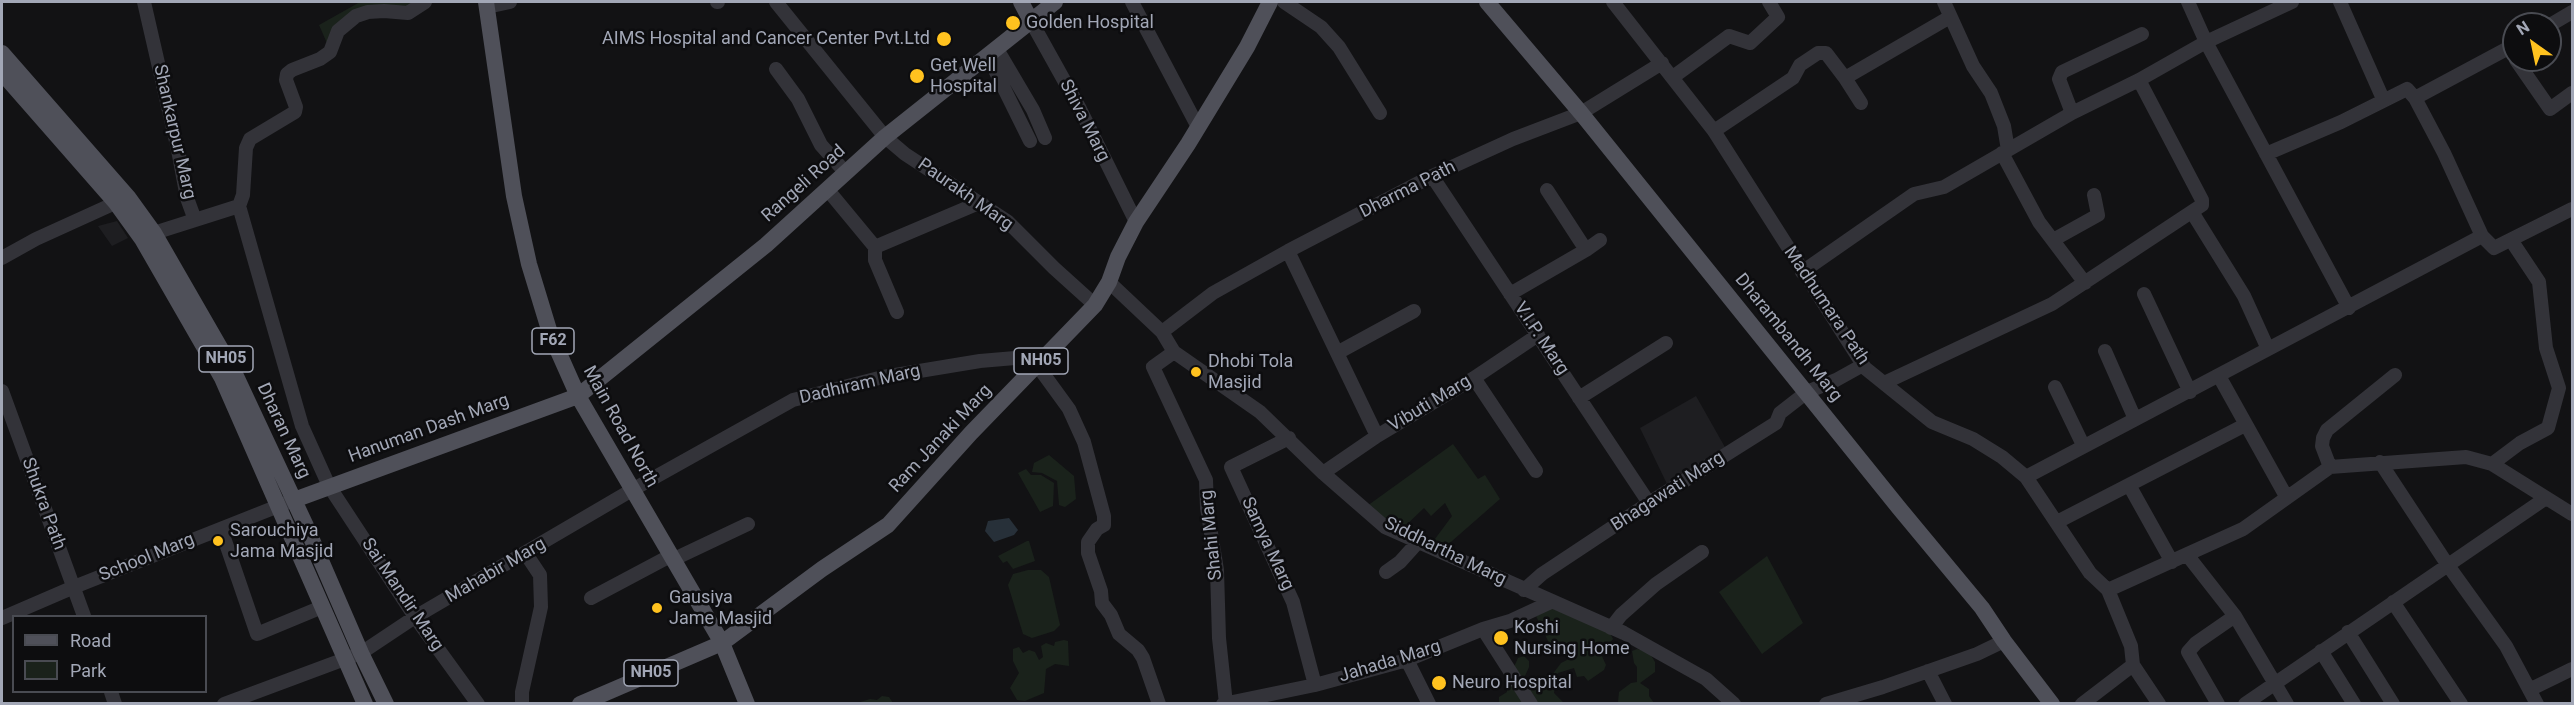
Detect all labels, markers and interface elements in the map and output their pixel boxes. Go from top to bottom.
place label: Golden Hospital [1026,12,1154,34]
north arrow [2502,12,2562,72]
marker: Golden Hospital [1004,14,1022,32]
text: N [2513,17,2533,39]
place label: AIMS Hospital and Cancer Center Pvt.Ltd [602,28,930,50]
marker: AIMS Hospital and Cancer Center Pvt.Ltd [935,30,953,48]
place label: Get Well Hospital [930,55,997,98]
street label: Shankarpur Marg [148,63,200,201]
marker: Get Well Hospital [908,67,926,85]
street label: Shiva Marg [1054,76,1114,166]
street label: Rangeli Road [758,141,850,227]
street label: Paurakh Marg [913,154,1017,236]
street label: Dharma Path [1357,157,1459,223]
street label: Madhumara Path [1778,243,1874,369]
street label: Dharambandh Marg [1730,270,1846,406]
street label: V.I.P. Marg [1509,298,1573,380]
road number: F62 [532,328,574,354]
road number: NH05 [199,346,253,372]
road number: NH05 [1014,348,1068,374]
place label: Dhobi Tola Masjid [1208,351,1293,394]
street label: Dadhiram Marg [797,361,923,409]
street label: Main Road North [578,363,662,491]
marker: Dhobi Tola Masjid [1189,365,1203,379]
street label: Vibuti Marg [1385,371,1475,437]
street label: Dharan Marg [251,380,315,482]
street label: Ram Janaki Marg [885,380,997,498]
street label: Hanuman Dash Marg [346,390,512,468]
street label: Bhagawati Marg [1607,447,1729,537]
street label: Shukra Path [16,455,70,553]
street label: Shahi Marg [1197,489,1227,581]
street label: Samya Marg [1236,494,1298,594]
street label: Siddhartha Marg [1380,513,1510,591]
place label: Sarouchiya Jama Masjid [230,520,333,562]
street label: School Marg [96,529,198,587]
marker: Sarouchiya Jama Masjid [211,534,225,548]
street label: Sai Mandir Marg [356,534,448,656]
street label: Mahabir Marg [442,534,550,608]
place label: Gausiya Jame Masjid [669,587,772,630]
marker: Gausiya Jame Masjid [650,601,664,615]
legend [12,615,207,693]
place label: Koshi Nursing Home [1514,617,1629,660]
marker: Koshi Nursing Home [1492,629,1510,647]
text: Road [70,630,111,651]
street label: Jahada Marg [1336,636,1444,688]
text: Park [70,660,106,681]
road number: NH05 [624,660,678,686]
place label: Neuro Hospital [1452,672,1572,694]
marker: Neuro Hospital [1430,674,1448,692]

